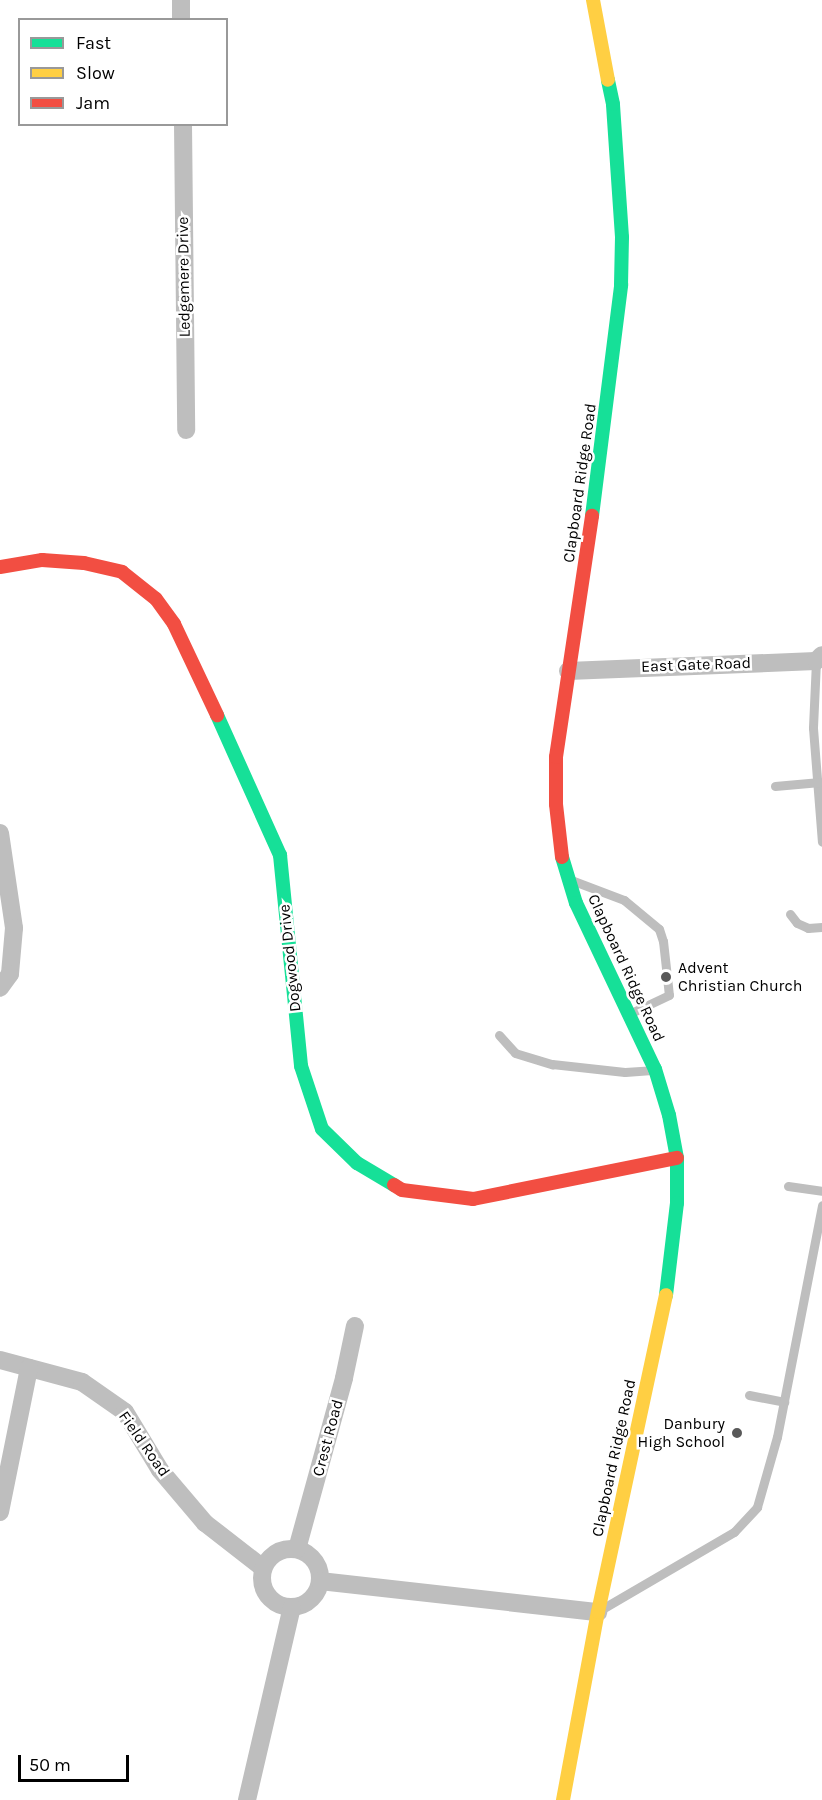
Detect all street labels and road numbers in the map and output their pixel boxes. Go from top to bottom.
street label: Ledgemere Drive [173,216,195,338]
street label: Clapboard Ridge Road [559,402,601,564]
street label: East Gate Road [641,653,751,677]
street label: Clapboard Ridge Road [583,891,669,1045]
street label: Dogwood Drive [275,903,305,1013]
street label: Clapboard Ridge Road [588,1378,640,1538]
street label: Crest Road [309,1397,347,1479]
street label: Field Road [114,1407,174,1481]

